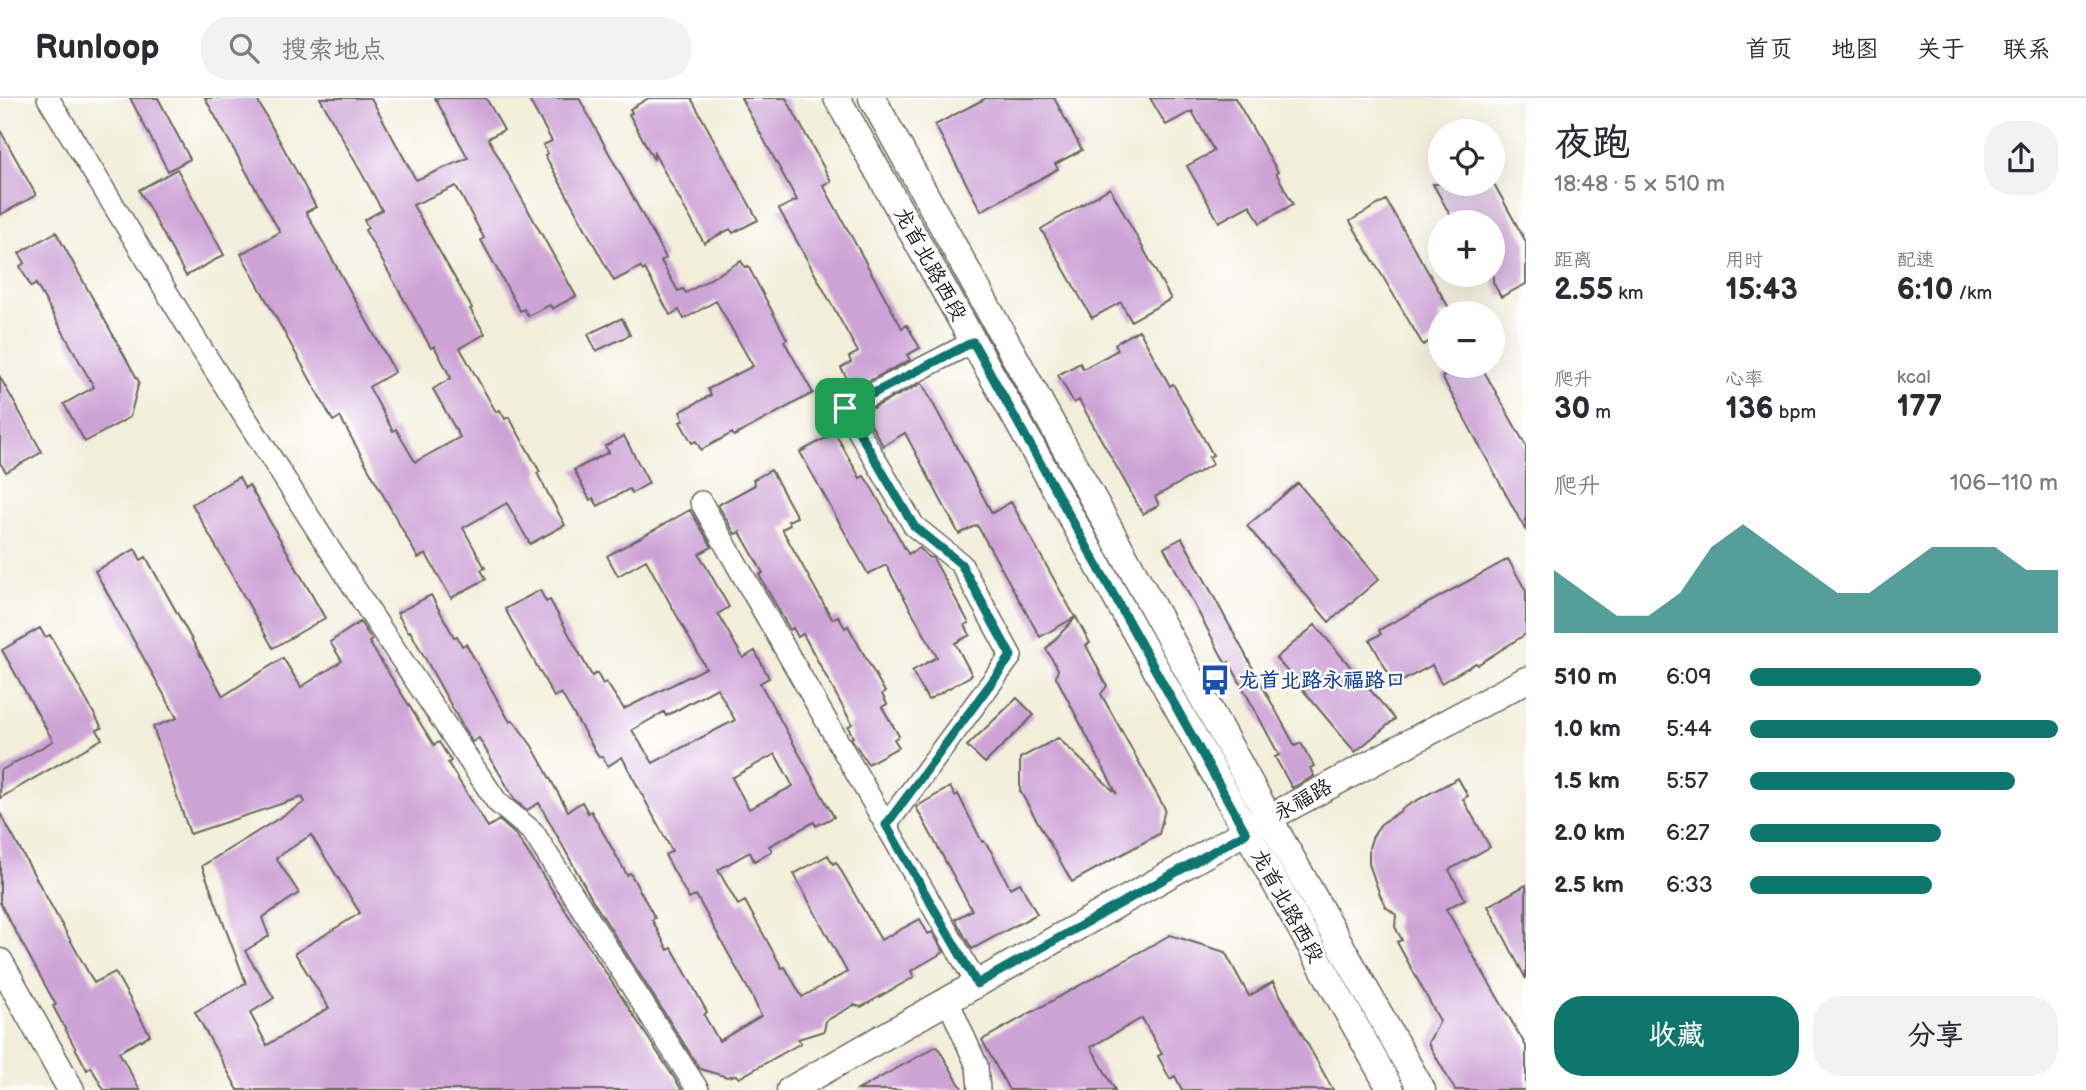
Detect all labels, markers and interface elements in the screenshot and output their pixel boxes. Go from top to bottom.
search box [201,17,691,80]
text: Runloop [35,28,159,68]
icon: search [225,29,263,67]
text: 搜索地点 [281,35,385,66]
text: 首页 [1745,35,1793,64]
text: 地图 [1831,35,1879,64]
text: 关于 [1917,35,1965,64]
text: 联系 [2003,35,2051,64]
map controls [1428,119,1505,378]
button: locate [1428,119,1505,196]
text: 夜跑 [1554,121,1630,166]
button: share [1984,121,2058,195]
text: 18:48 · 5 × 510 m [1554,170,1725,198]
street label: 龙首北路西段 [889,203,971,325]
button: + [1428,210,1505,287]
text: 距离 [1554,249,1592,272]
text: 用时 [1725,249,1763,272]
text: 配速 [1897,249,1935,272]
text: 2.55 [1554,272,1613,308]
text: 15:43 [1725,272,1798,308]
text: 6:10 [1897,272,1953,308]
text: km [1613,282,1643,305]
text: /km [1953,282,1992,305]
button: − [1428,301,1505,378]
text: kcal [1897,366,1931,389]
text: 爬升 [1554,368,1592,391]
text: 心率 [1725,368,1763,391]
pin [815,378,875,438]
icon: arrive [826,389,864,427]
text: 177 [1897,389,1942,425]
text: 30 [1554,391,1590,427]
text: 136 [1725,391,1774,427]
text: m [1590,401,1611,424]
text: bpm [1774,401,1816,424]
text: 106–110 m [1950,469,2058,497]
text: 爬升 [1554,472,1600,500]
bus stop icon: 龙首北路永福路口 [1198,663,1232,697]
text: 510 m [1554,663,1617,691]
text: 6:09 [1666,663,1712,691]
place label: 龙首北路永福路口 [1238,668,1406,693]
text: 1.0 km [1554,715,1621,743]
text: 5:44 [1666,715,1712,743]
text: 1.5 km [1554,767,1620,795]
text: 5:57 [1666,767,1708,795]
street label: 永福路 [1269,774,1337,826]
text: 2.0 km [1554,819,1625,847]
text: 6:27 [1666,819,1710,847]
street label: 龙首北路西段 [1246,845,1328,967]
text: 2.5 km [1554,871,1624,899]
text: 6:33 [1666,871,1713,899]
button: 收藏 [1554,996,1799,1076]
button: 分享 [1813,996,2058,1076]

